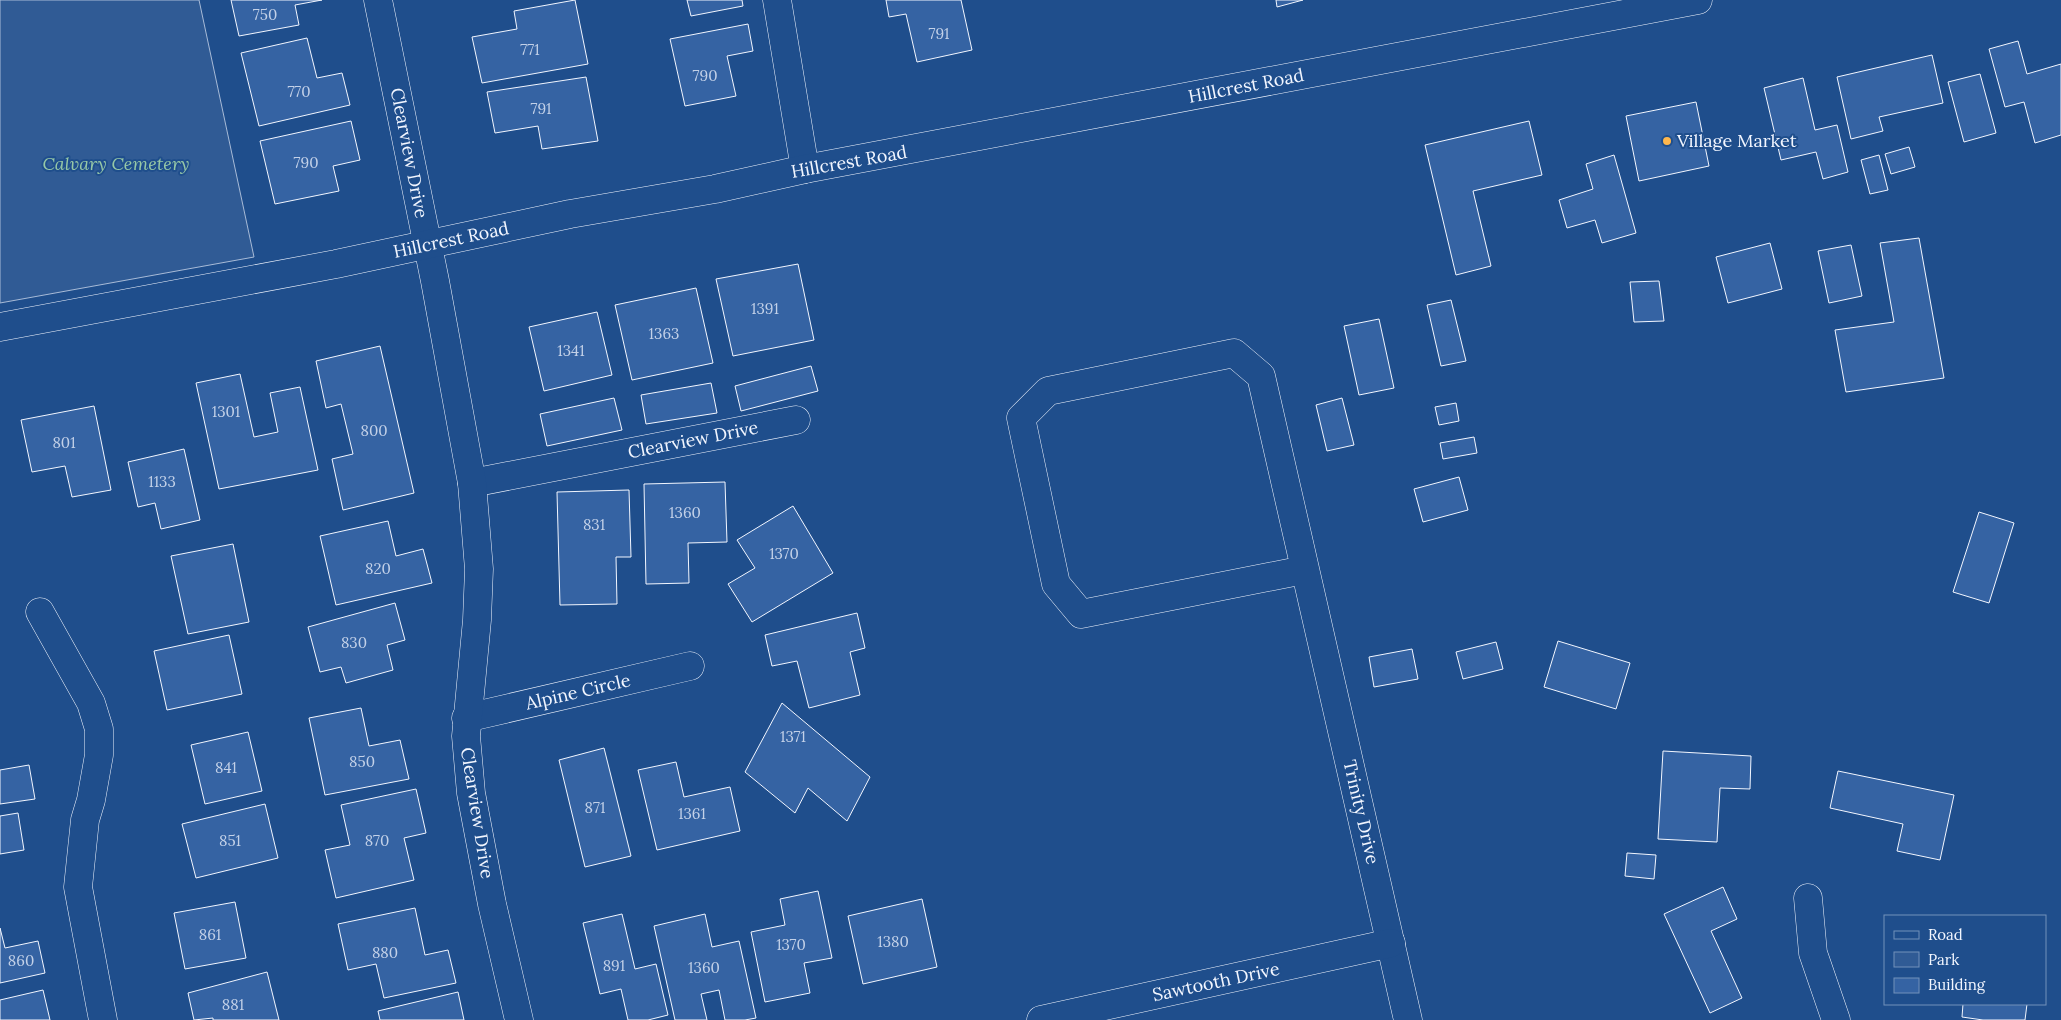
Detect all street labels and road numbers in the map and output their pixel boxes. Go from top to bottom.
street label: Hillcrest Road [1186,63,1306,108]
street label: Clearview Drive [386,86,433,220]
street label: Hillcrest Road [789,140,909,183]
street label: Hillcrest Road [391,216,511,263]
street label: Clearview Drive [626,416,760,463]
street label: Alpine Circle [522,668,633,715]
street label: Clearview Drive [456,746,499,880]
street label: Trinity Drive [1338,757,1385,867]
street label: Sawtooth Drive [1150,957,1282,1006]

